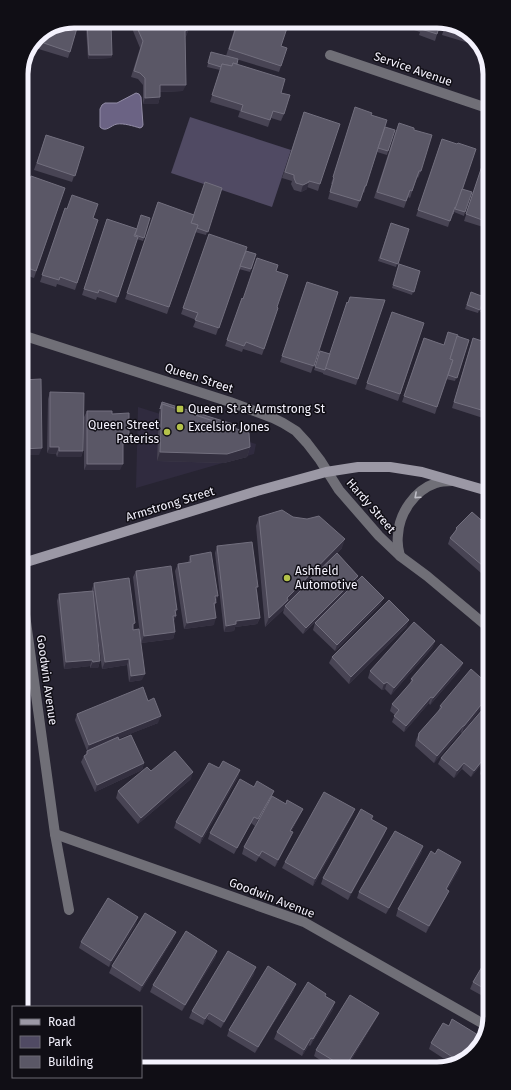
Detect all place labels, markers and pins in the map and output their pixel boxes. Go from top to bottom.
place label: Queen St at Armstrong St [188,402,326,416]
marker: Queen St at Armstrong St [175,404,185,414]
place label: Queen Street Pateriss [88,418,160,446]
place label: Excelsior Jones [188,420,270,434]
marker: Excelsior Jones [175,422,185,432]
marker: Queen Street Pateriss [162,427,172,437]
place label: Ashfield Automotive [295,564,357,592]
marker: Ashfield Automotive [282,573,292,583]

